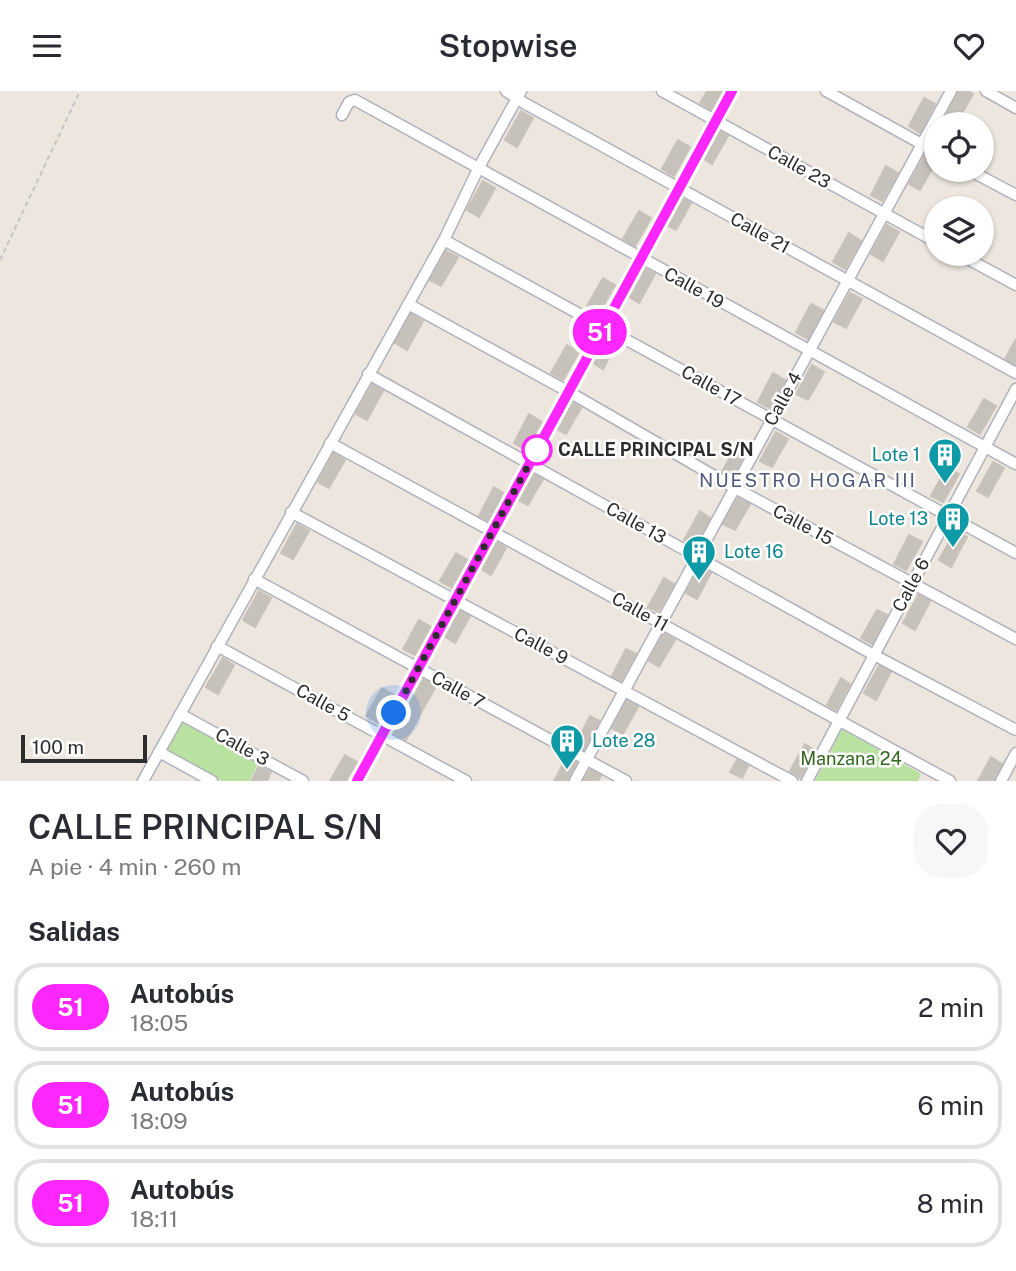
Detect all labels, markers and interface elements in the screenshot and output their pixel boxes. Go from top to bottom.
icon: menu [28,27,66,65]
text: Stopwise [438,27,578,64]
icon: heart [950,27,988,65]
map controls [924,112,994,266]
button: locate [924,112,994,182]
street label: Calle 23 [764,141,834,192]
button: layers [924,196,994,266]
street label: Calle 21 [727,208,794,257]
street label: Calle 19 [661,263,728,313]
line badge: 51 [568,309,632,355]
text: 51 [587,318,613,346]
street label: Calle 17 [678,361,745,411]
street label: Calle 4 [759,368,806,429]
marker: CALLE PRINCIPAL S/N [522,435,552,465]
building icon: Lote 1 [926,436,964,485]
place label: CALLE PRINCIPAL S/N [558,439,754,460]
place label: Lote 1 [872,444,920,465]
district label: NUESTRO HOGAR III [699,469,917,491]
street label: Calle 13 [602,497,670,548]
street label: Calle 15 [769,500,837,549]
building icon: Lote 13 [934,500,972,549]
place label: Lote 13 [868,508,928,529]
building icon: Lote 16 [680,533,718,582]
place label: Lote 16 [724,541,784,562]
street label: Calle 6 [888,554,933,615]
street label: Calle 11 [608,587,672,636]
street label: Calle 9 [511,623,572,668]
street label: Calle 7 [428,666,489,713]
street label: Calle 5 [293,679,354,726]
your location [376,695,411,730]
building icon: Lote 28 [548,722,586,771]
street label: Calle 3 [212,723,273,770]
place label: Lote 28 [592,730,655,751]
scale bar [21,732,147,764]
text: 100 m [32,736,84,758]
park label: Manzana 24 [800,748,902,769]
button: heart [914,804,988,878]
text: CALLE PRINCIPAL S/N [28,808,383,846]
text: A pie · 4 min · 260 m [28,853,241,880]
text: Salidas [28,916,120,947]
text: Autobús [130,978,234,1009]
text: 2 min [918,992,984,1023]
text: 51 [57,993,84,1021]
text: 18:05 [130,1009,188,1036]
text: Autobús [130,1076,234,1107]
text: 6 min [917,1090,984,1121]
text: 51 [57,1091,84,1119]
text: 18:09 [130,1107,188,1134]
text: Autobús [130,1174,234,1205]
text: 8 min [917,1188,984,1219]
text: 51 [57,1189,84,1217]
text: 18:11 [130,1205,178,1232]

